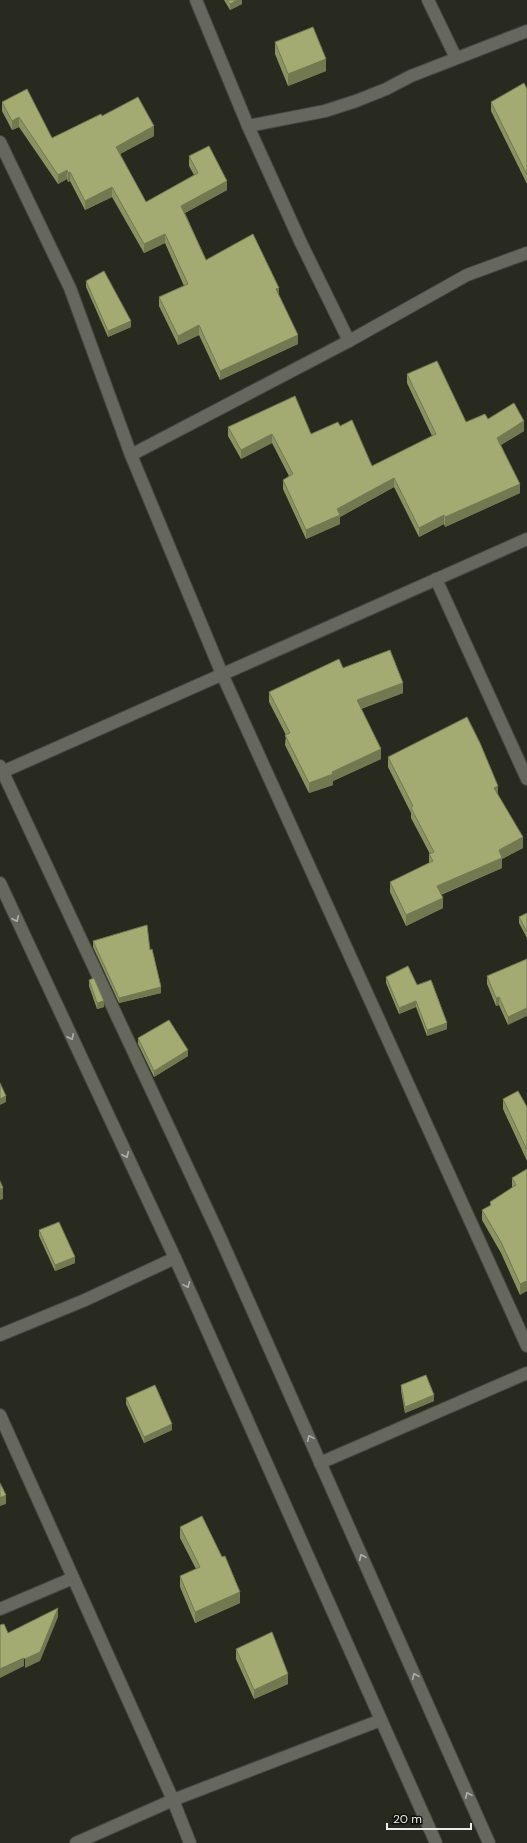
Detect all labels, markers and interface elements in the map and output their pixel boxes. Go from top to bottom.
one-way arrow [11,914,19,922]
one-way arrow [66,1032,74,1040]
one-way arrow [121,1150,129,1158]
one-way arrow [182,1281,190,1288]
one-way arrow [306,1435,314,1442]
one-way arrow [359,1554,367,1561]
one-way arrow [412,1672,420,1680]
one-way arrow [465,1791,473,1799]
scale bar [387,1805,471,1831]
text: 20 m [393,1811,422,1827]

